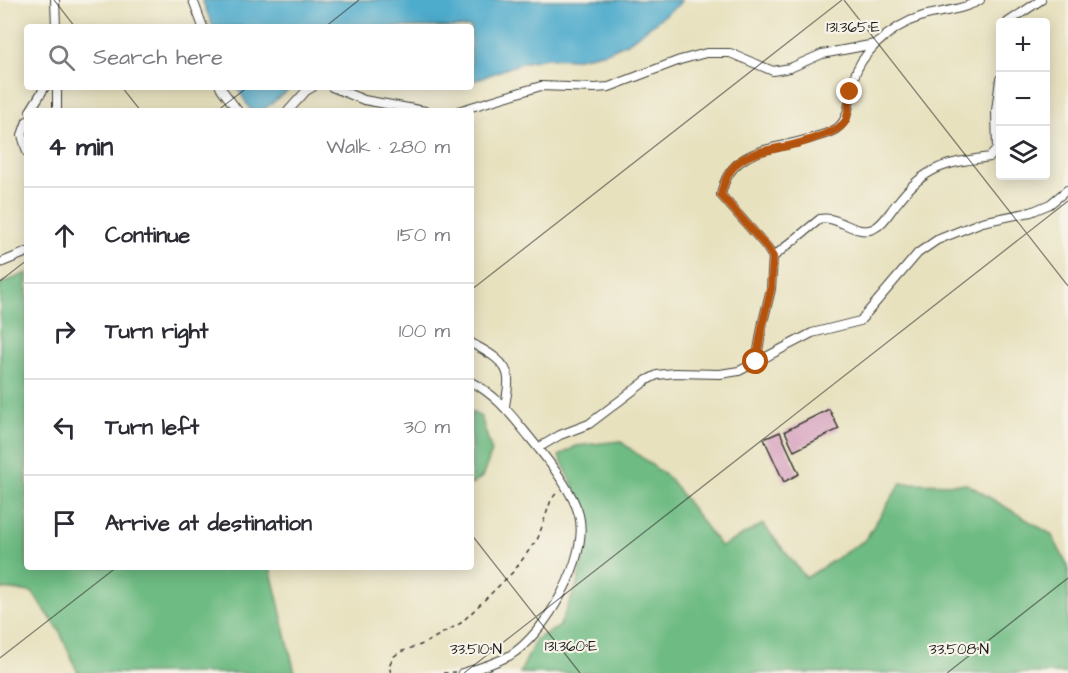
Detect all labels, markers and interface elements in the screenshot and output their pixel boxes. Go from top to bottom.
text: 131.365°E [826,17,880,38]
map controls [996,18,1050,180]
button: + [996,18,1050,72]
search box [24,24,474,90]
icon: search [45,41,78,74]
text: Search here [93,42,223,73]
button: − [996,72,1050,126]
route end [836,78,862,104]
button: layers [996,126,1050,180]
text: 4 min [48,129,113,165]
text: Walk · 280 m [326,133,450,161]
icon: ahead [48,219,81,252]
text: Continue [105,220,190,251]
text: 150 m [397,221,450,249]
icon: right [48,315,81,348]
text: Turn right [105,316,208,347]
text: 100 m [399,317,450,345]
route start [742,348,768,374]
icon: left [48,411,81,444]
text: Turn left [105,412,199,443]
text: 30 m [404,413,450,441]
icon: arrive [48,507,81,540]
text: Arrive at destination [105,508,312,539]
text: 131.360°E [545,636,597,657]
text: 33.510°N [450,639,502,660]
text: 33.508°N [929,639,989,660]

